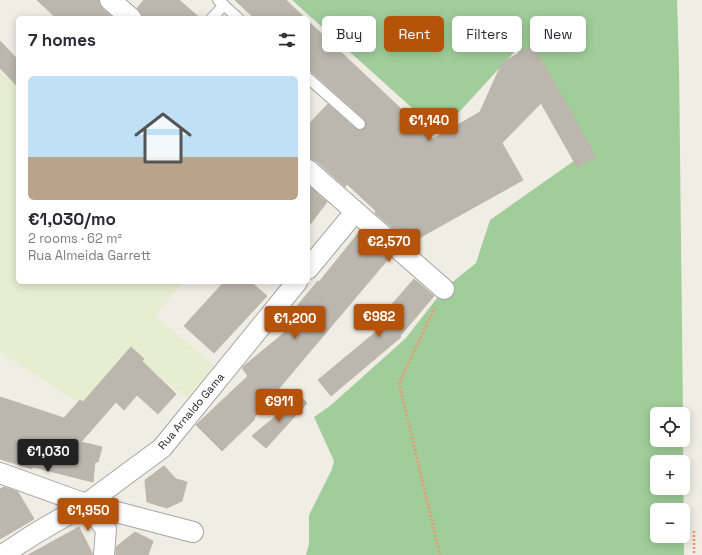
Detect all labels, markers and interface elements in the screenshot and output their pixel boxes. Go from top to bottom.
chip: Buy [322,16,376,52]
chip: Rent [384,16,444,52]
chip: Filters [452,16,522,52]
chip: New [530,16,586,52]
text: 7 homes [28,29,96,51]
icon: filters [276,29,298,51]
icon: home [127,102,199,174]
pin: €1,140 [396,108,462,142]
text: €1,140 [409,112,449,129]
text: €1,030/mo [28,208,116,230]
pin: €2,570 [356,229,422,263]
text: 2 rooms · 62 m² [28,230,122,247]
text: €2,570 [367,233,411,250]
text: Rua Almeida Garrett [28,247,151,264]
pin: €982 [355,304,403,338]
pin: €1,200 [262,306,328,340]
text: €982 [363,308,395,325]
text: €1,200 [273,310,317,327]
street label: Rua Arnaldo Gama [155,369,228,452]
pin: €911 [255,389,303,423]
text: €911 [265,393,293,410]
map controls [650,407,690,543]
button: locate [650,407,690,447]
pin: €1,030 [15,439,81,473]
text: €1,030 [26,443,70,460]
button: + [650,455,690,495]
pin: €1,950 [55,498,121,532]
text: €1,950 [67,502,109,519]
button: − [650,503,690,543]

